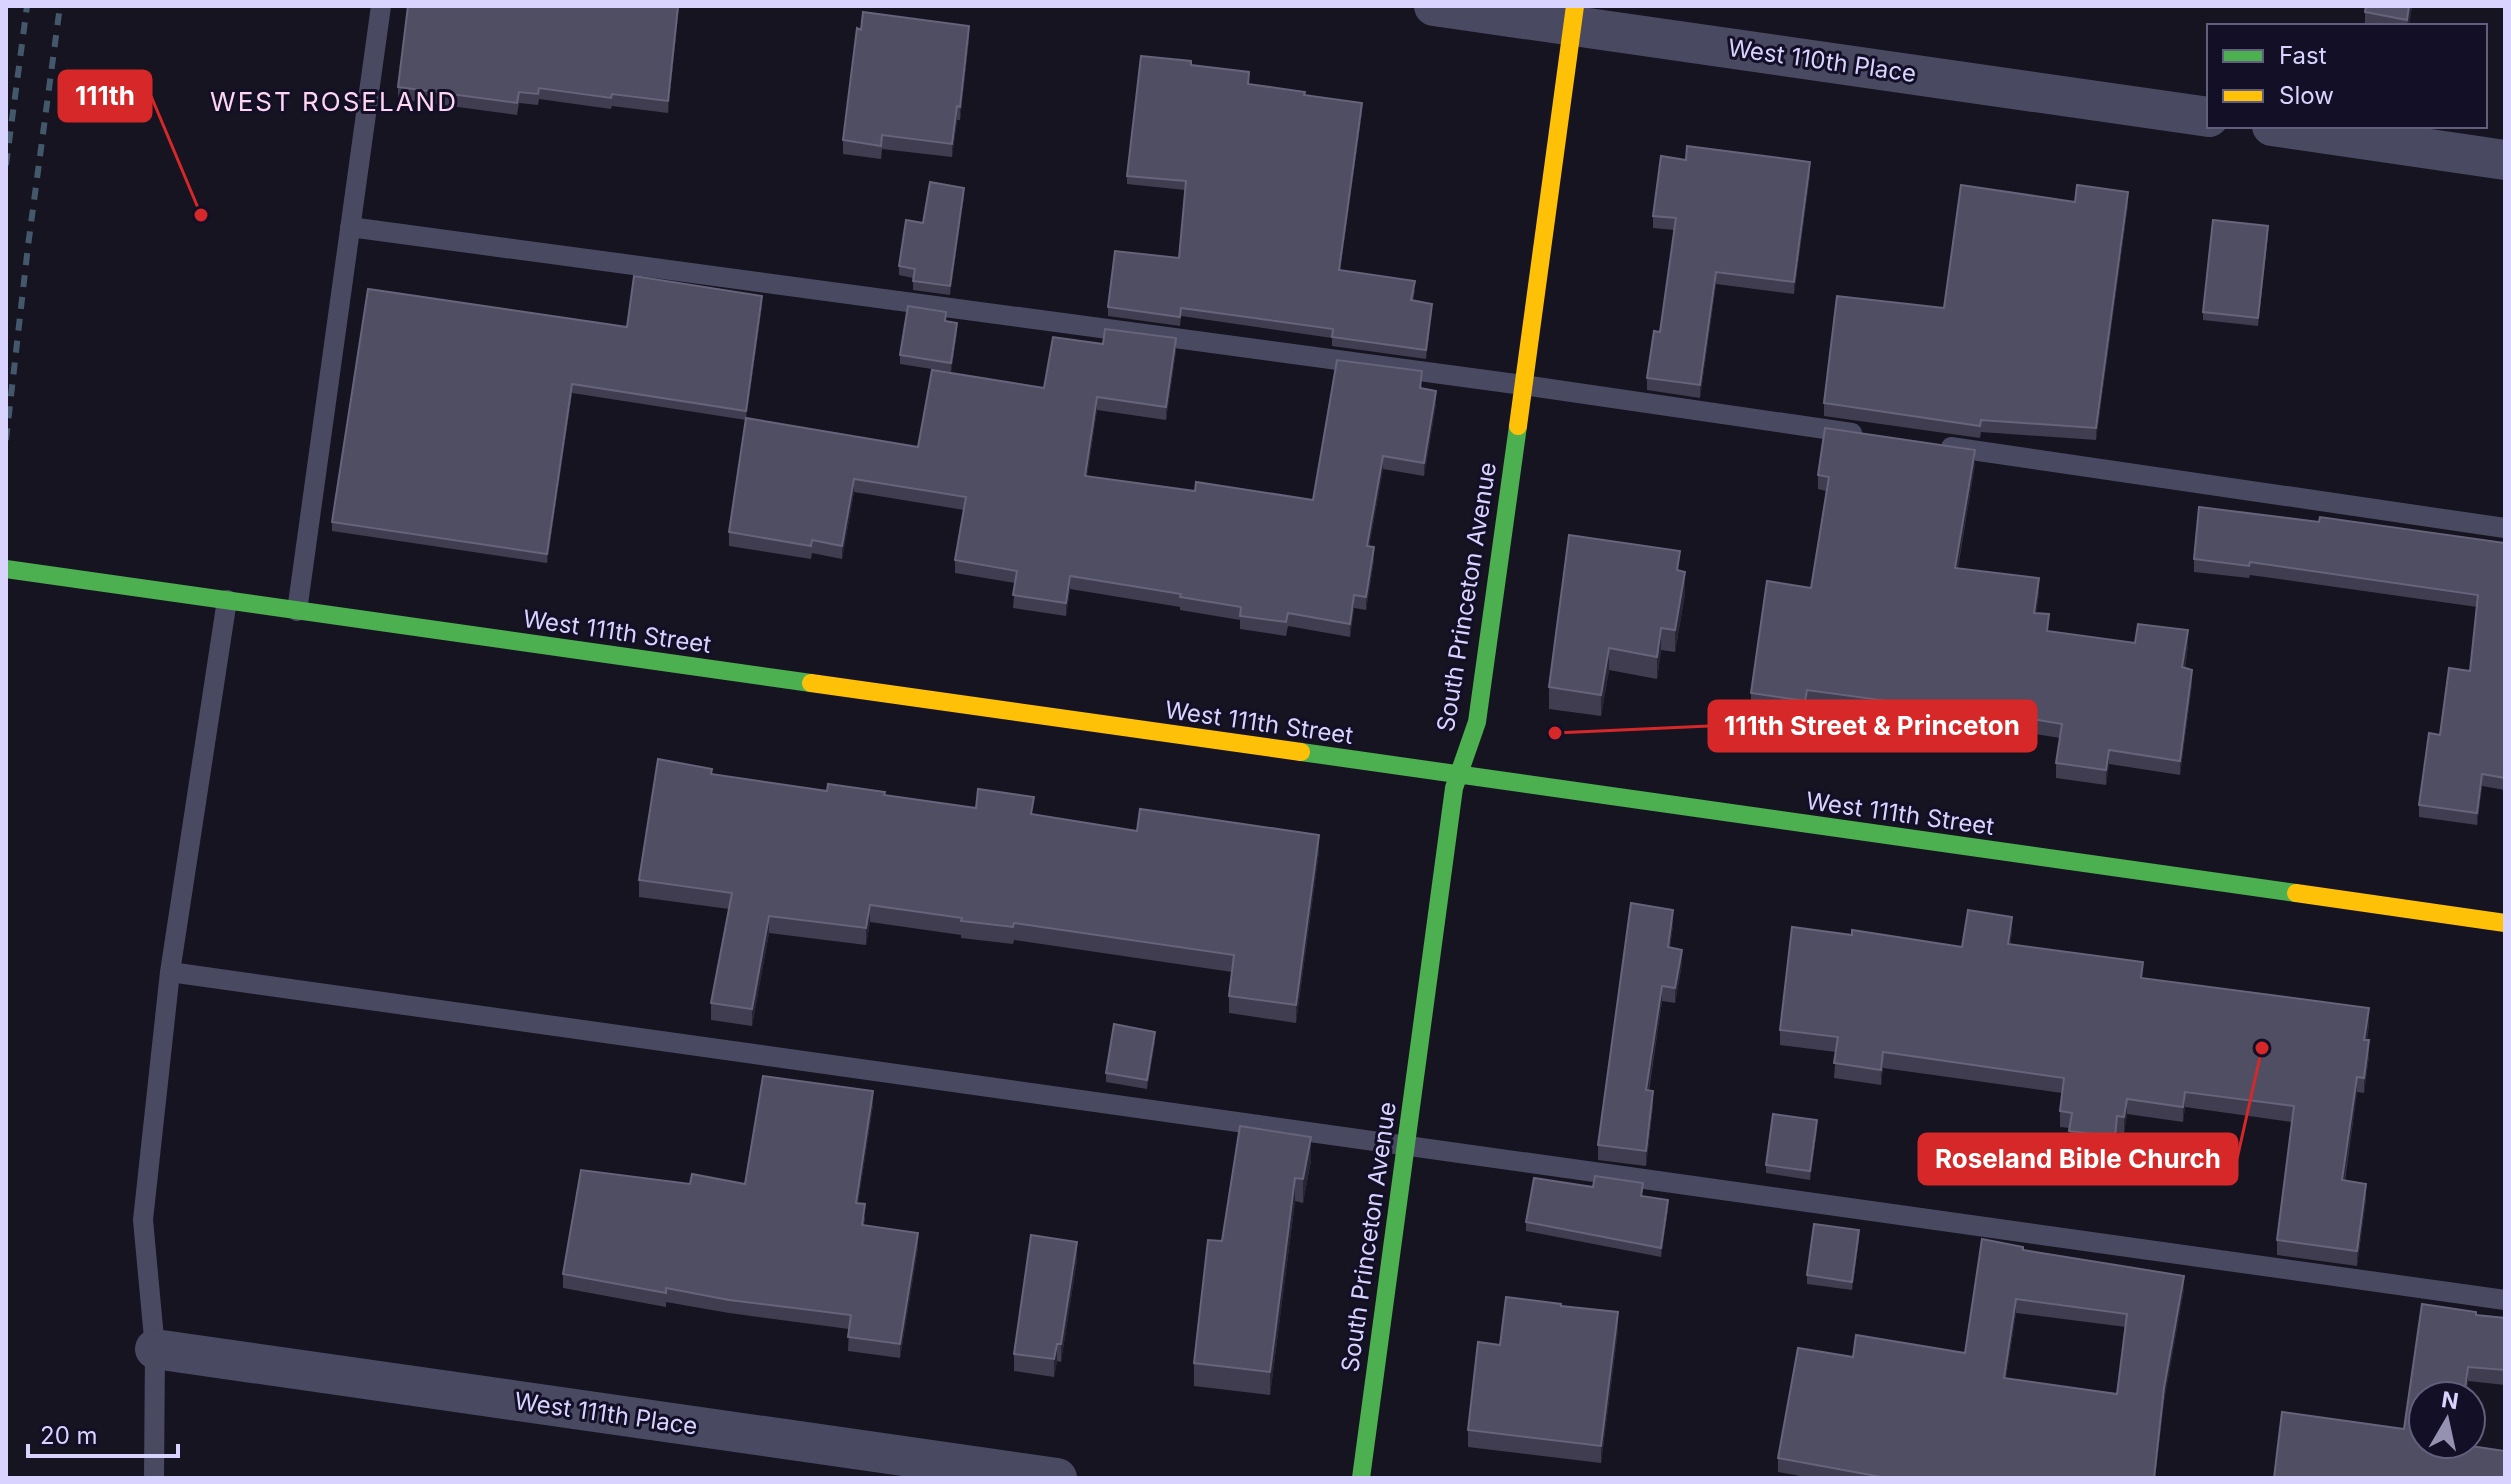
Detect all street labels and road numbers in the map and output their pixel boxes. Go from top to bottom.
street label: West 110th Place [1726,33,1918,88]
street label: South Princeton Avenue [1431,460,1502,734]
street label: West 111th Street [521,604,713,659]
street label: West 111th Street [1163,695,1355,750]
street label: West 111th Street [1804,786,1996,841]
street label: South Princeton Avenue [1335,1100,1402,1374]
street label: West 111th Place [513,1386,699,1441]

